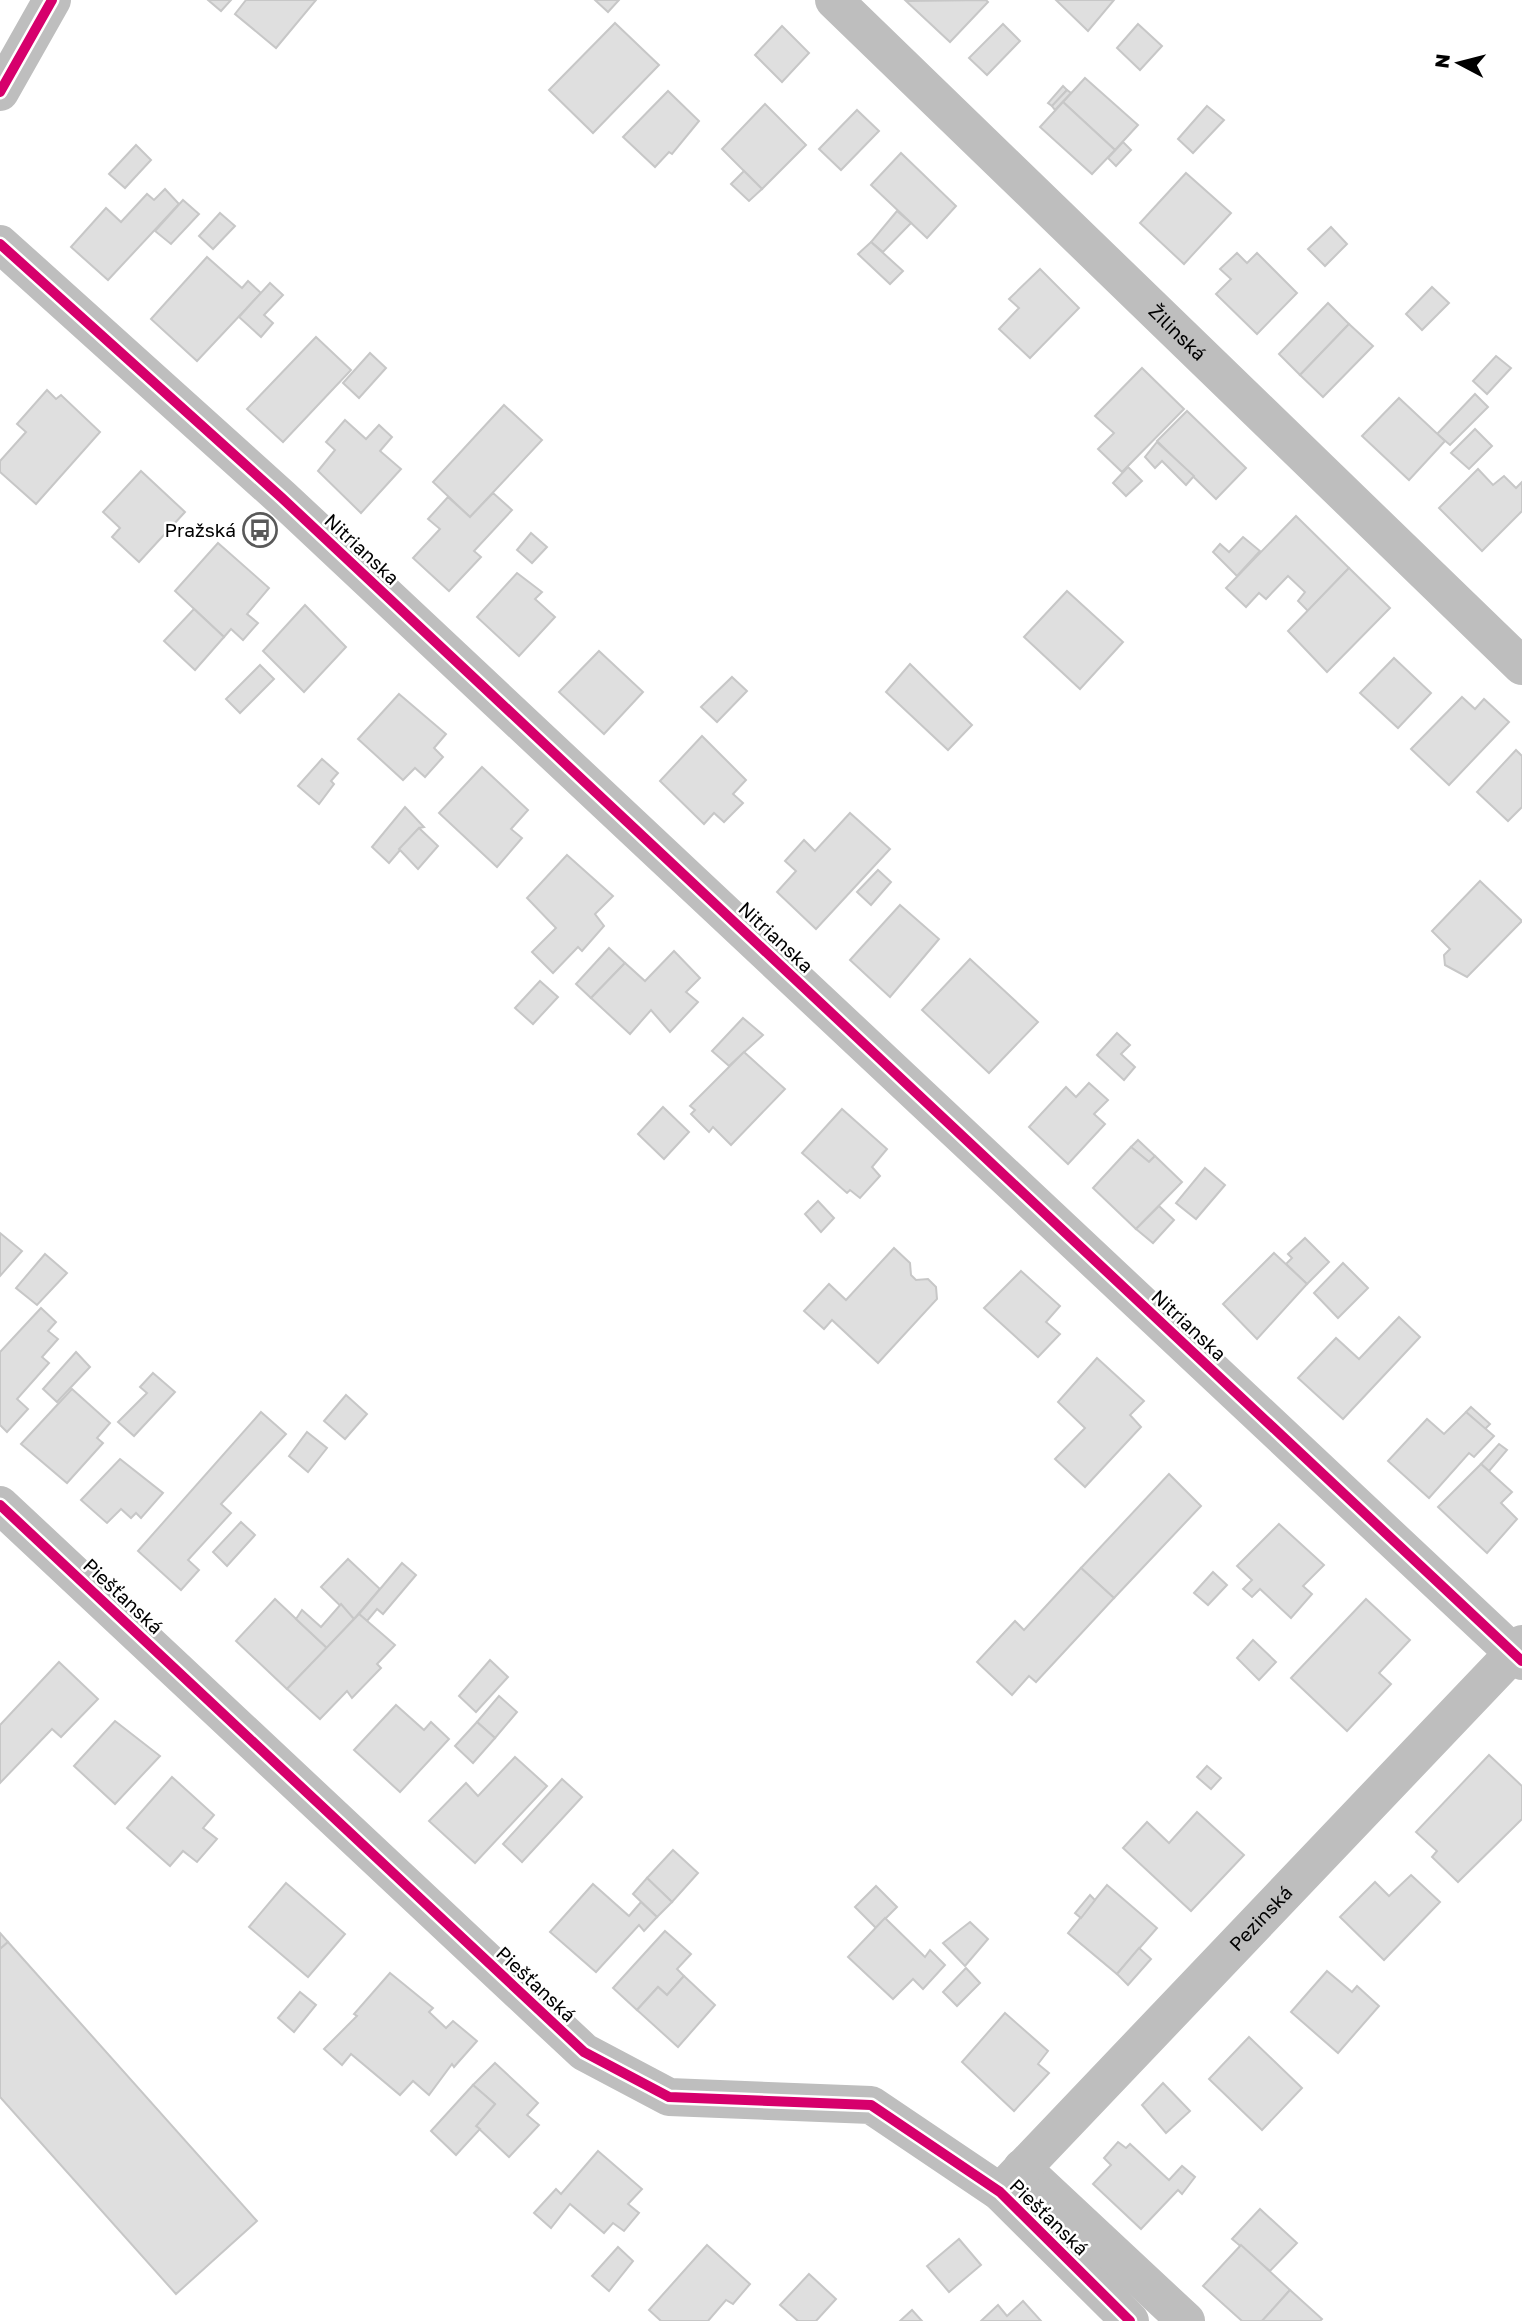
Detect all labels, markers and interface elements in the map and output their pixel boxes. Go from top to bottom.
north arrow [1424,28,1494,98]
text: N [1429,52,1454,69]
street label: Žilinská [1144,299,1211,365]
street label: Nitrianska [320,508,404,589]
bus stop icon: Pražská [241,511,279,549]
place label: Pražská [165,518,236,541]
street label: Nitrianska [734,896,818,977]
street label: Nitrianska [1147,1284,1231,1365]
street label: Piešťanská [79,1553,168,1638]
street label: Pezinská [1224,1881,1297,1955]
street label: Piešťanská [492,1941,581,2026]
street label: Piešťanská [1005,2174,1093,2260]

